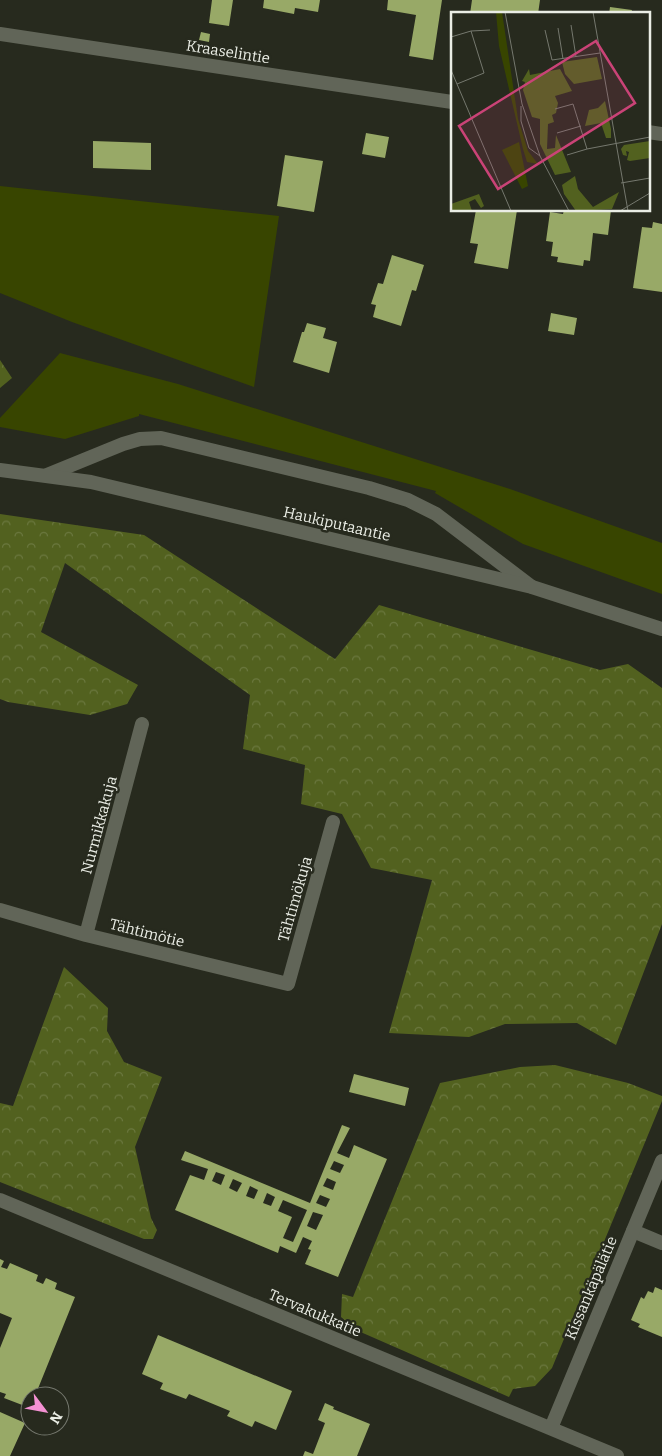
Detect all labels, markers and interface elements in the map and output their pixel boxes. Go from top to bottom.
inset map [451,12,650,211]
street label: Kraaselintie [185,36,271,68]
street label: Haukiputaantie [282,503,392,545]
street label: Nurmikkakuja [77,774,121,876]
street label: Tähtimökuja [274,854,316,944]
street label: Tähtimötie [108,915,186,951]
street label: Kissankäpälätie [561,1233,621,1343]
street label: Tervakukkatie [266,1285,364,1341]
north arrow [20,1386,70,1436]
text: N [45,1409,66,1427]

